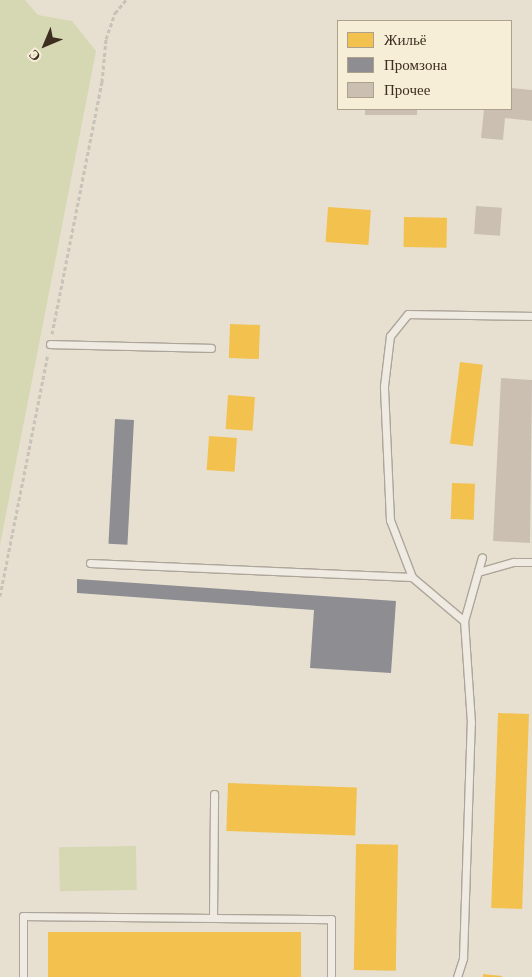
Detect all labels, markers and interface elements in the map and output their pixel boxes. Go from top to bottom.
north arrow [20,20,70,70]
legend [337,20,512,110]
text: Жильё [384,30,426,49]
text: С [24,46,44,66]
text: Промзона [384,55,447,74]
text: Прочее [384,80,430,99]

